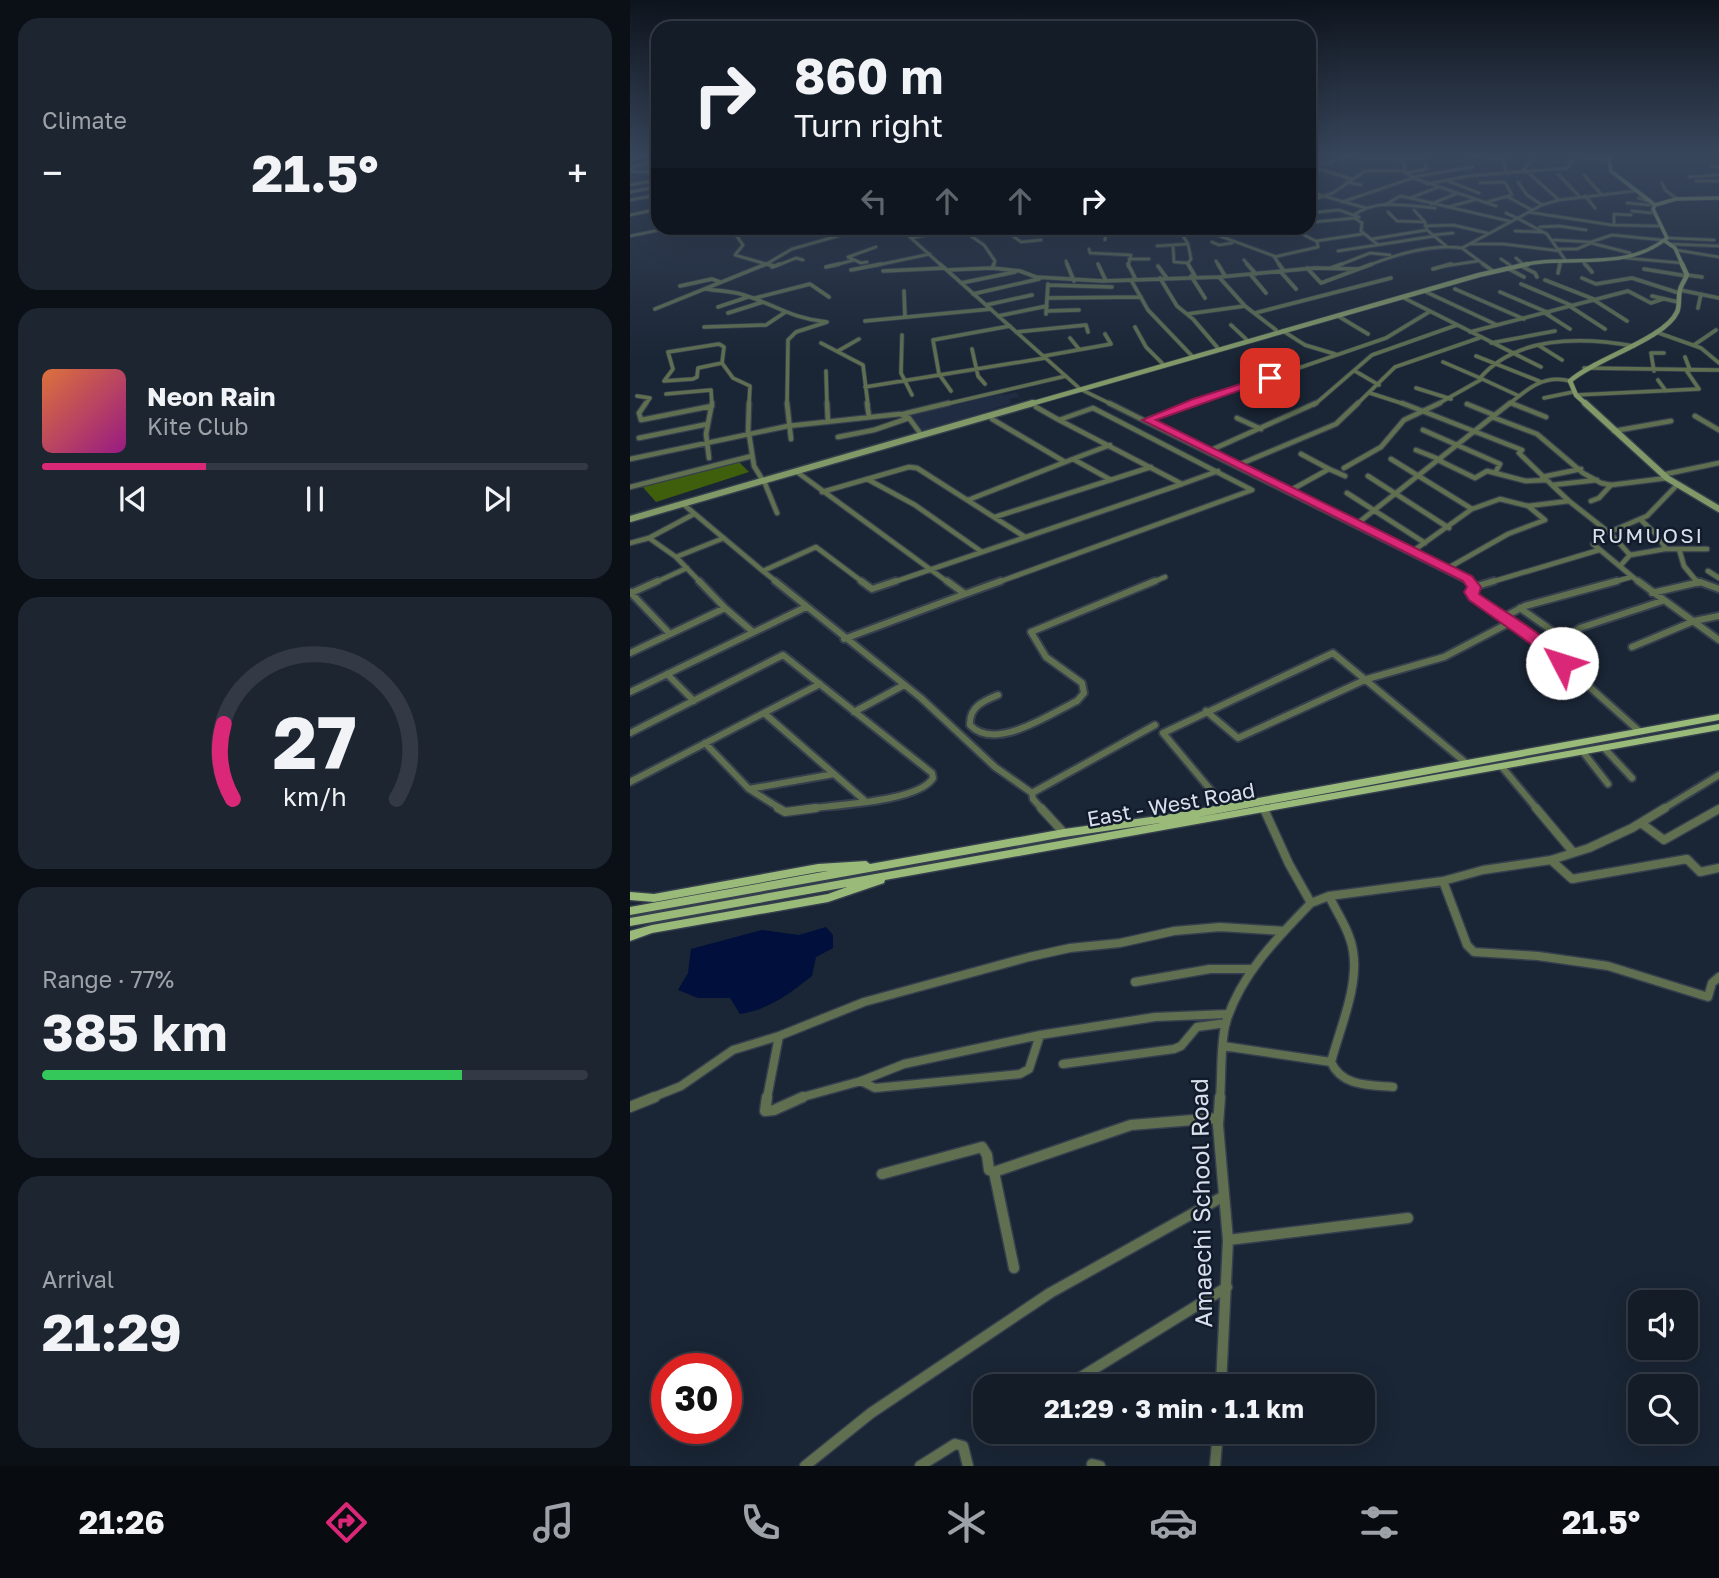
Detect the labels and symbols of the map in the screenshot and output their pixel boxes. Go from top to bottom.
pin [1240,348,1300,408]
district label: RUMUOSI [1592,522,1704,548]
position arrow [1525,626,1599,700]
street label: East - West Road [1085,776,1257,832]
street label: Amaechi School Road [1184,1078,1217,1328]
speed limit sign: 30 [651,1353,742,1444]

